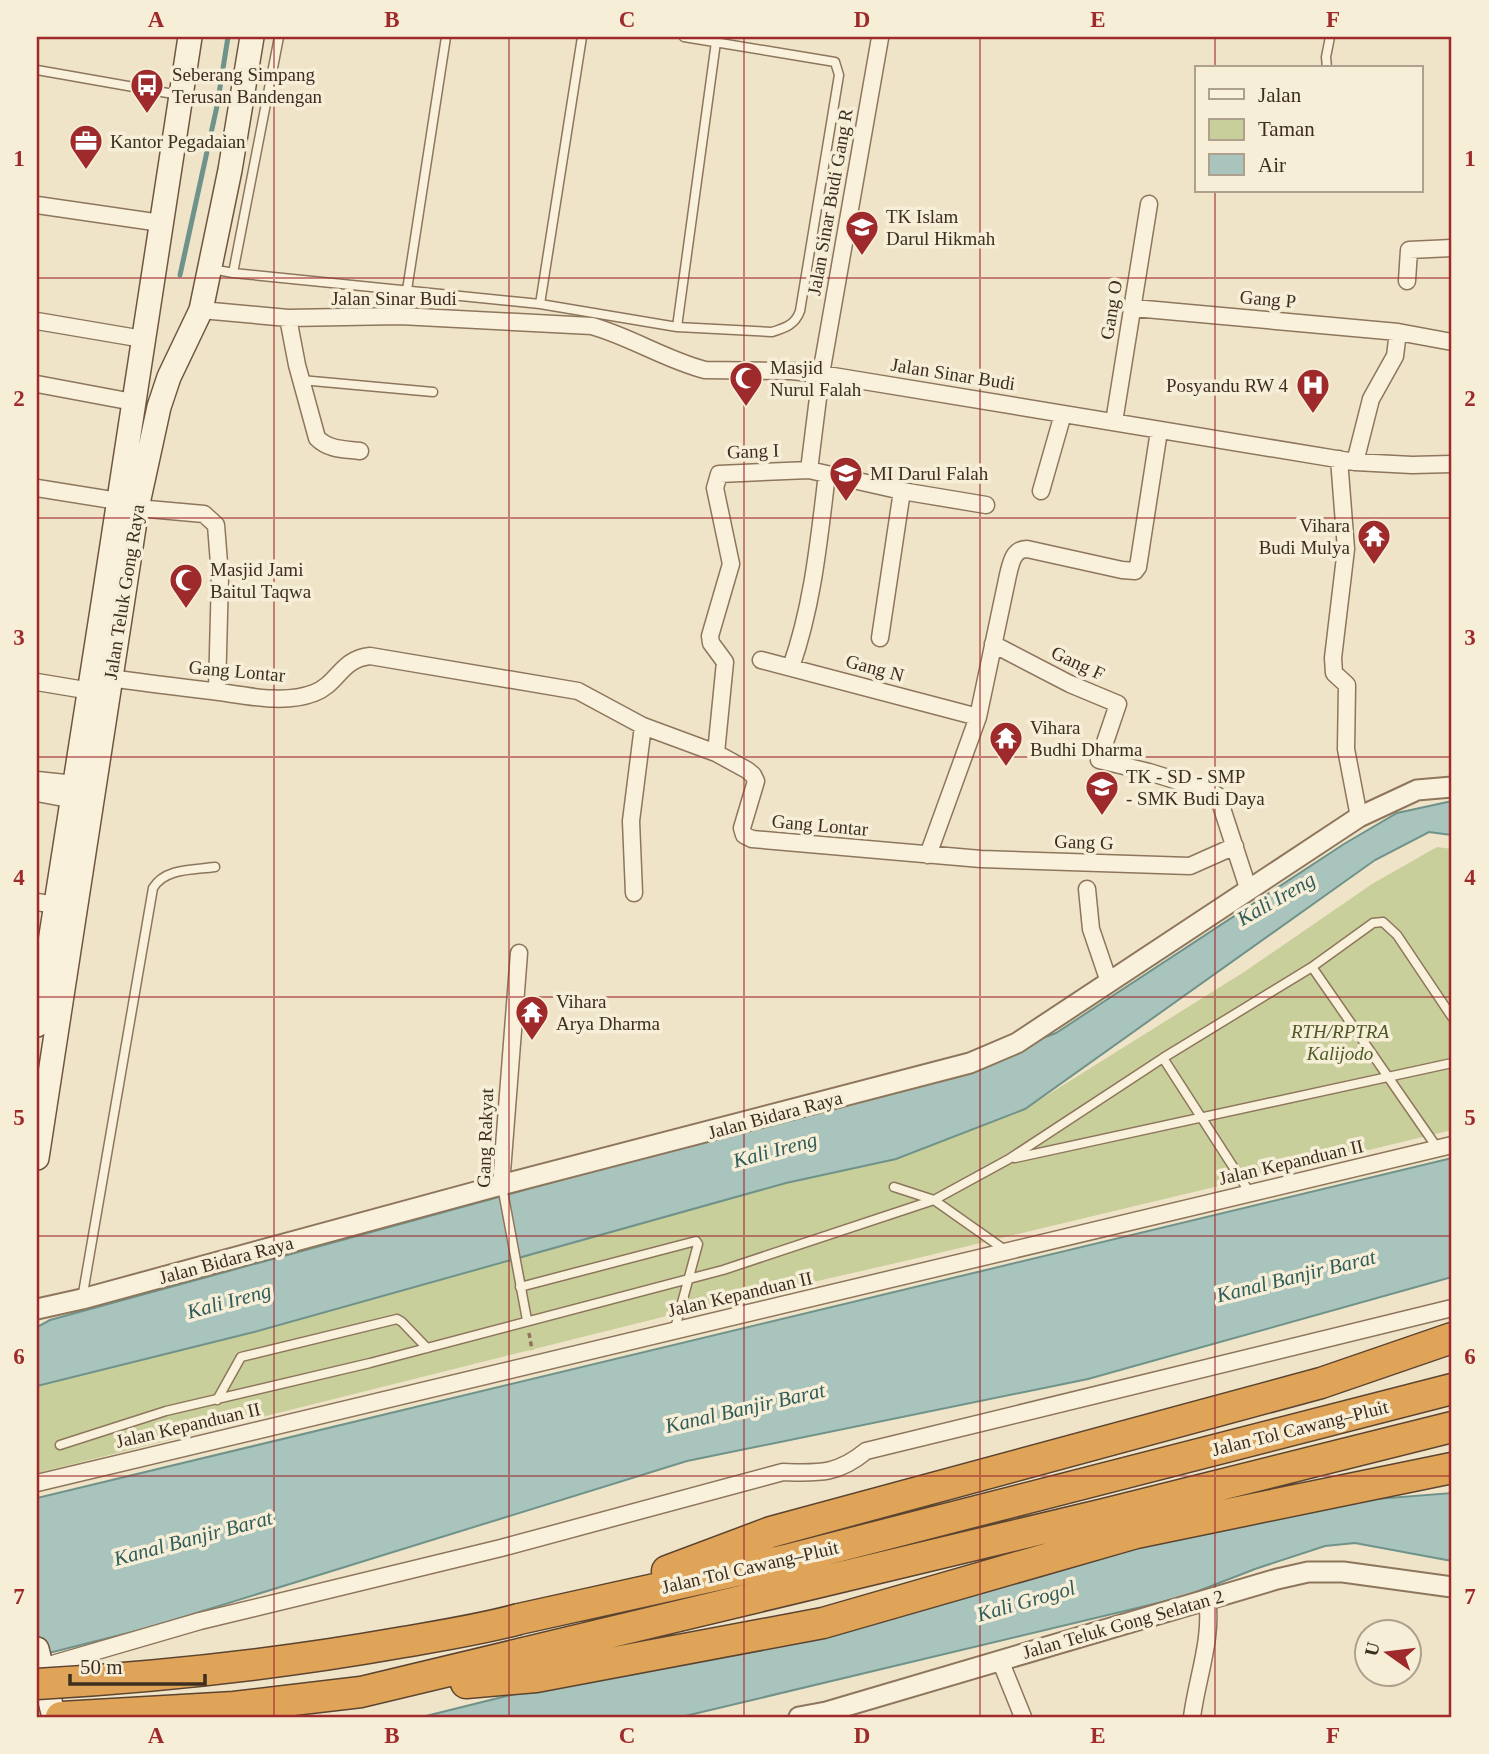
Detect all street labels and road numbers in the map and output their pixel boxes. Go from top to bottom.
street label: Jalan Sinar Budi Gang R [803,107,857,297]
street label: Gang O [1096,279,1126,341]
street label: Gang P [1239,286,1297,312]
street label: Jalan Sinar Budi [331,288,457,309]
street label: Jalan Sinar Budi [889,354,1017,394]
street label: Gang I [727,440,779,462]
street label: Jalan Teluk Gong Raya [100,502,148,681]
street label: Gang F [1048,642,1108,684]
street label: Gang N [843,650,907,686]
street label: Gang Lontar [188,656,287,686]
street label: Gang Lontar [771,810,870,840]
street label: Gang G [1054,830,1114,854]
street label: Gang Rakyat [473,1087,497,1188]
street label: Jalan Bidara Raya [706,1087,845,1143]
street label: Jalan Kepanduan II [1217,1135,1365,1189]
street label: Jalan Bidara Raya [157,1232,296,1288]
street label: Jalan Kepanduan II [666,1267,814,1321]
street label: Jalan Tol Cawang–Pluit [1210,1396,1391,1460]
street label: Jalan Kepanduan II [114,1398,262,1452]
street label: Jalan Tol Cawang–Pluit [659,1536,841,1598]
street label: Jalan Teluk Gong Selatan 2 [1020,1585,1226,1663]

